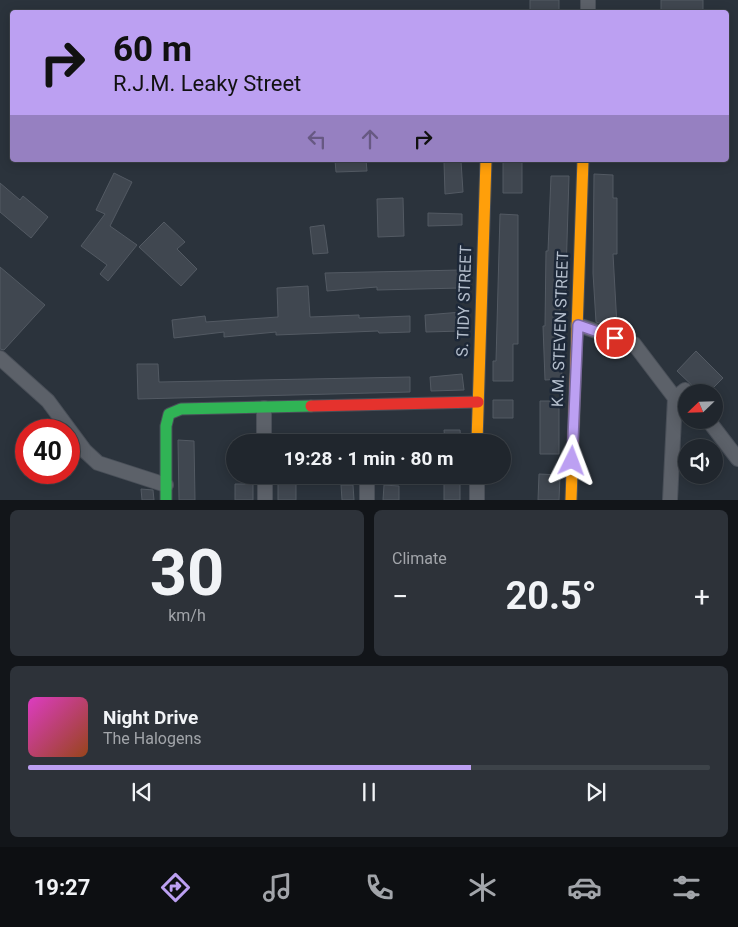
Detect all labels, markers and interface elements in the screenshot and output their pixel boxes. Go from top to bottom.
text: 60 m [113,29,192,70]
icon: right [30,30,95,95]
text: R.J.M. Leaky Street [113,71,301,96]
icon: left [303,125,331,153]
icon: ahead [356,125,384,153]
icon: right [409,125,437,153]
street label: S. TIDY STREET [453,244,475,357]
street label: K.M. STEVEN STREET [548,250,572,407]
pin [594,317,636,359]
icon: arrive [601,324,629,352]
north arrow [678,384,722,429]
map controls [678,384,723,484]
speed limit sign: 40 [15,419,80,484]
position arrow [545,434,597,486]
button: sound [678,439,723,484]
text: 19:28 · 1 min · 80 m [283,447,454,470]
text: 30 [150,535,224,611]
text: Climate [392,549,447,568]
text: 20.5° [505,574,597,618]
text: − [392,580,408,613]
text: + [694,580,710,613]
text: km/h [168,606,206,625]
text: Night Drive [103,706,198,729]
text: The Halogens [103,729,202,748]
icon: previous [128,778,156,806]
icon: pause [355,778,383,806]
icon: next [582,778,610,806]
icon: directions [158,870,193,905]
icon: music [260,870,295,905]
icon: phone [362,870,397,905]
icon: climate [465,870,500,905]
icon: car [567,870,602,905]
icon: filters [669,870,704,905]
text: 19:27 [34,875,90,900]

